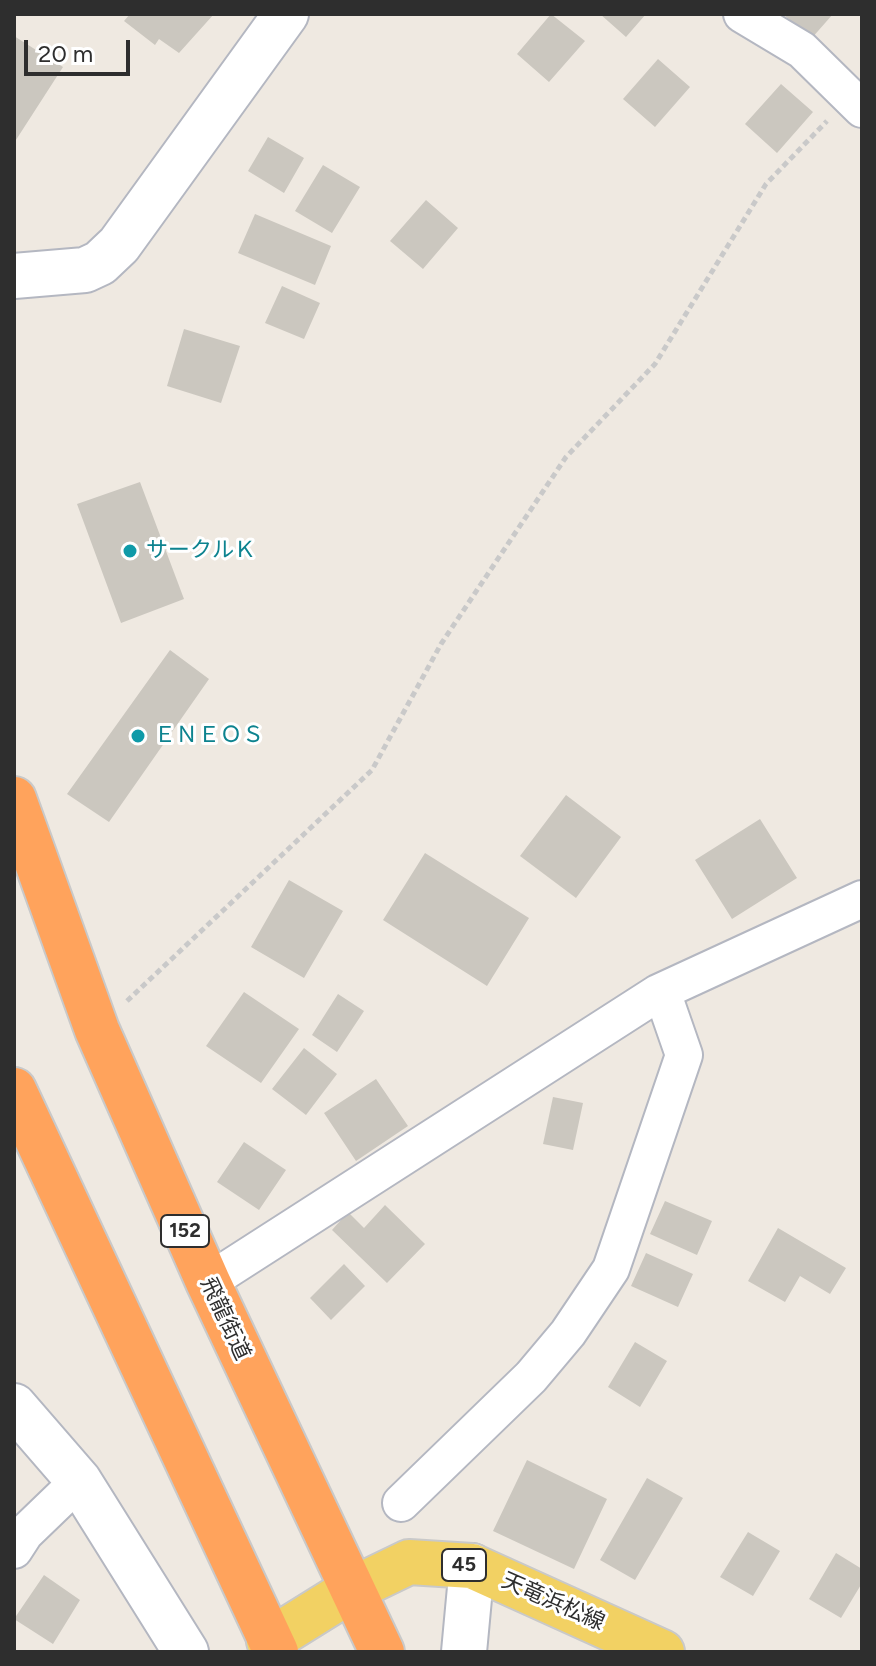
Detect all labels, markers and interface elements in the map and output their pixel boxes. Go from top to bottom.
scale bar [28,24,134,74]
text: 20 m [38,39,93,68]
place label: サークルＫ [146,538,256,564]
marker: サークルＫ [121,542,139,560]
place label: ＥＮＥＯＳ [154,723,264,749]
marker: ＥＮＥＯＳ [129,727,147,745]
road number: 152 [161,1215,209,1247]
street label: 飛龍街道 [194,1274,256,1364]
road number: 45 [442,1549,486,1581]
street label: 天竜浜松線 [497,1568,609,1636]

